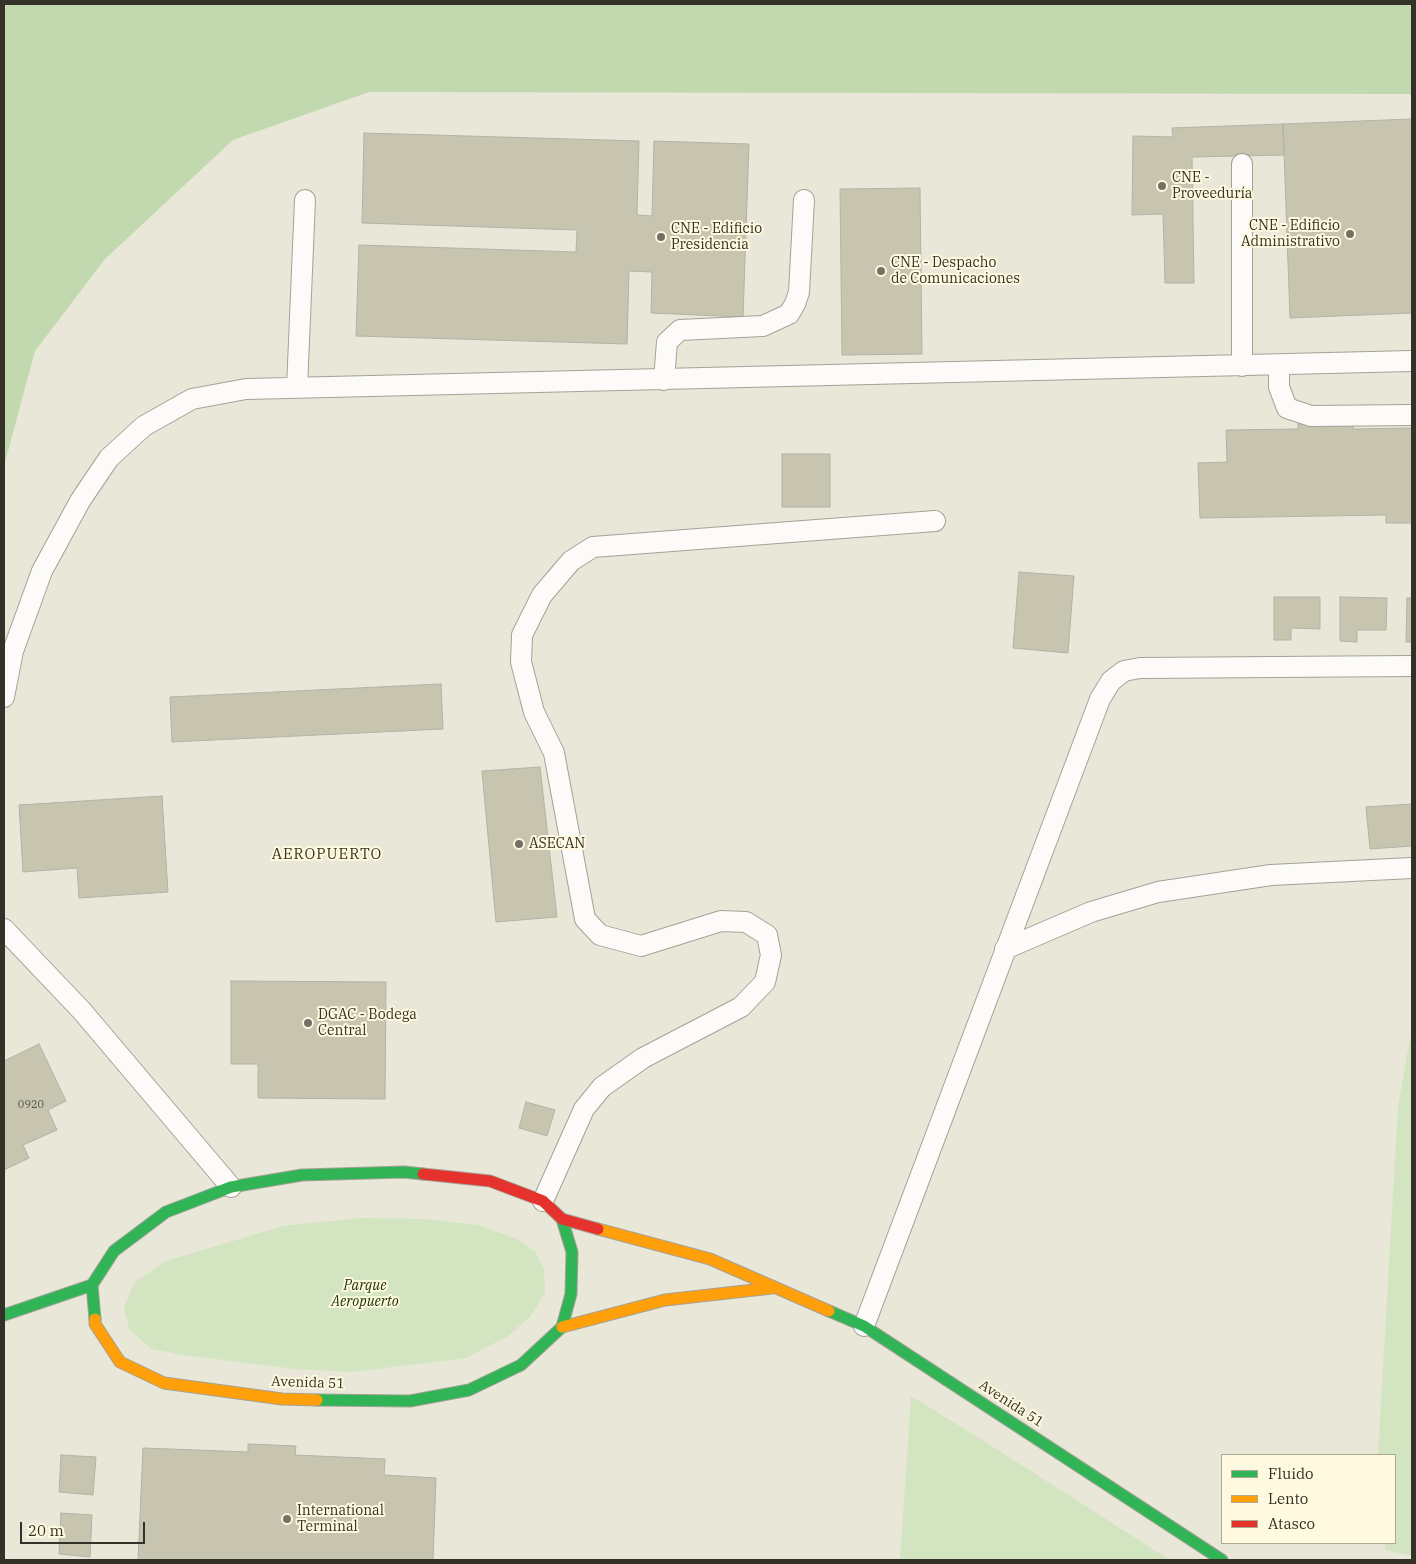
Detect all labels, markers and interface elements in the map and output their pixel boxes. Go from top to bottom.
place label: CNE - Proveeduría [1172,170,1252,202]
marker: CNE - Proveeduría [1156,180,1168,192]
place label: CNE - Edificio Administrativo [1241,218,1340,250]
place label: CNE - Edificio Presidencia [671,221,762,253]
marker: CNE - Edificio Administrativo [1344,228,1356,240]
marker: CNE - Edificio Presidencia [655,231,667,243]
place label: CNE - Despacho de Comunicaciones [891,255,1020,288]
marker: CNE - Despacho de Comunicaciones [875,265,887,277]
place label: ASECAN [529,836,585,852]
marker: ASECAN [513,838,525,850]
district label: AEROPUERTO [270,846,384,864]
place label: DGAC - Bodega Central [318,1007,417,1040]
marker: DGAC - Bodega Central [302,1017,314,1029]
house number: 0920 [18,1098,44,1112]
park label: Parque Aeropuerto [331,1278,399,1310]
street label: Avenida 51 [271,1373,345,1393]
street label: Avenida 51 [976,1377,1046,1431]
legend [1221,1454,1396,1544]
text: Fluido [1268,1464,1313,1483]
text: Lento [1268,1489,1308,1508]
place label: International Terminal [297,1503,384,1535]
scale bar [22,1512,148,1544]
marker: International Terminal [281,1513,293,1525]
text: Atasco [1268,1514,1315,1533]
text: 20 m [28,1521,64,1540]

